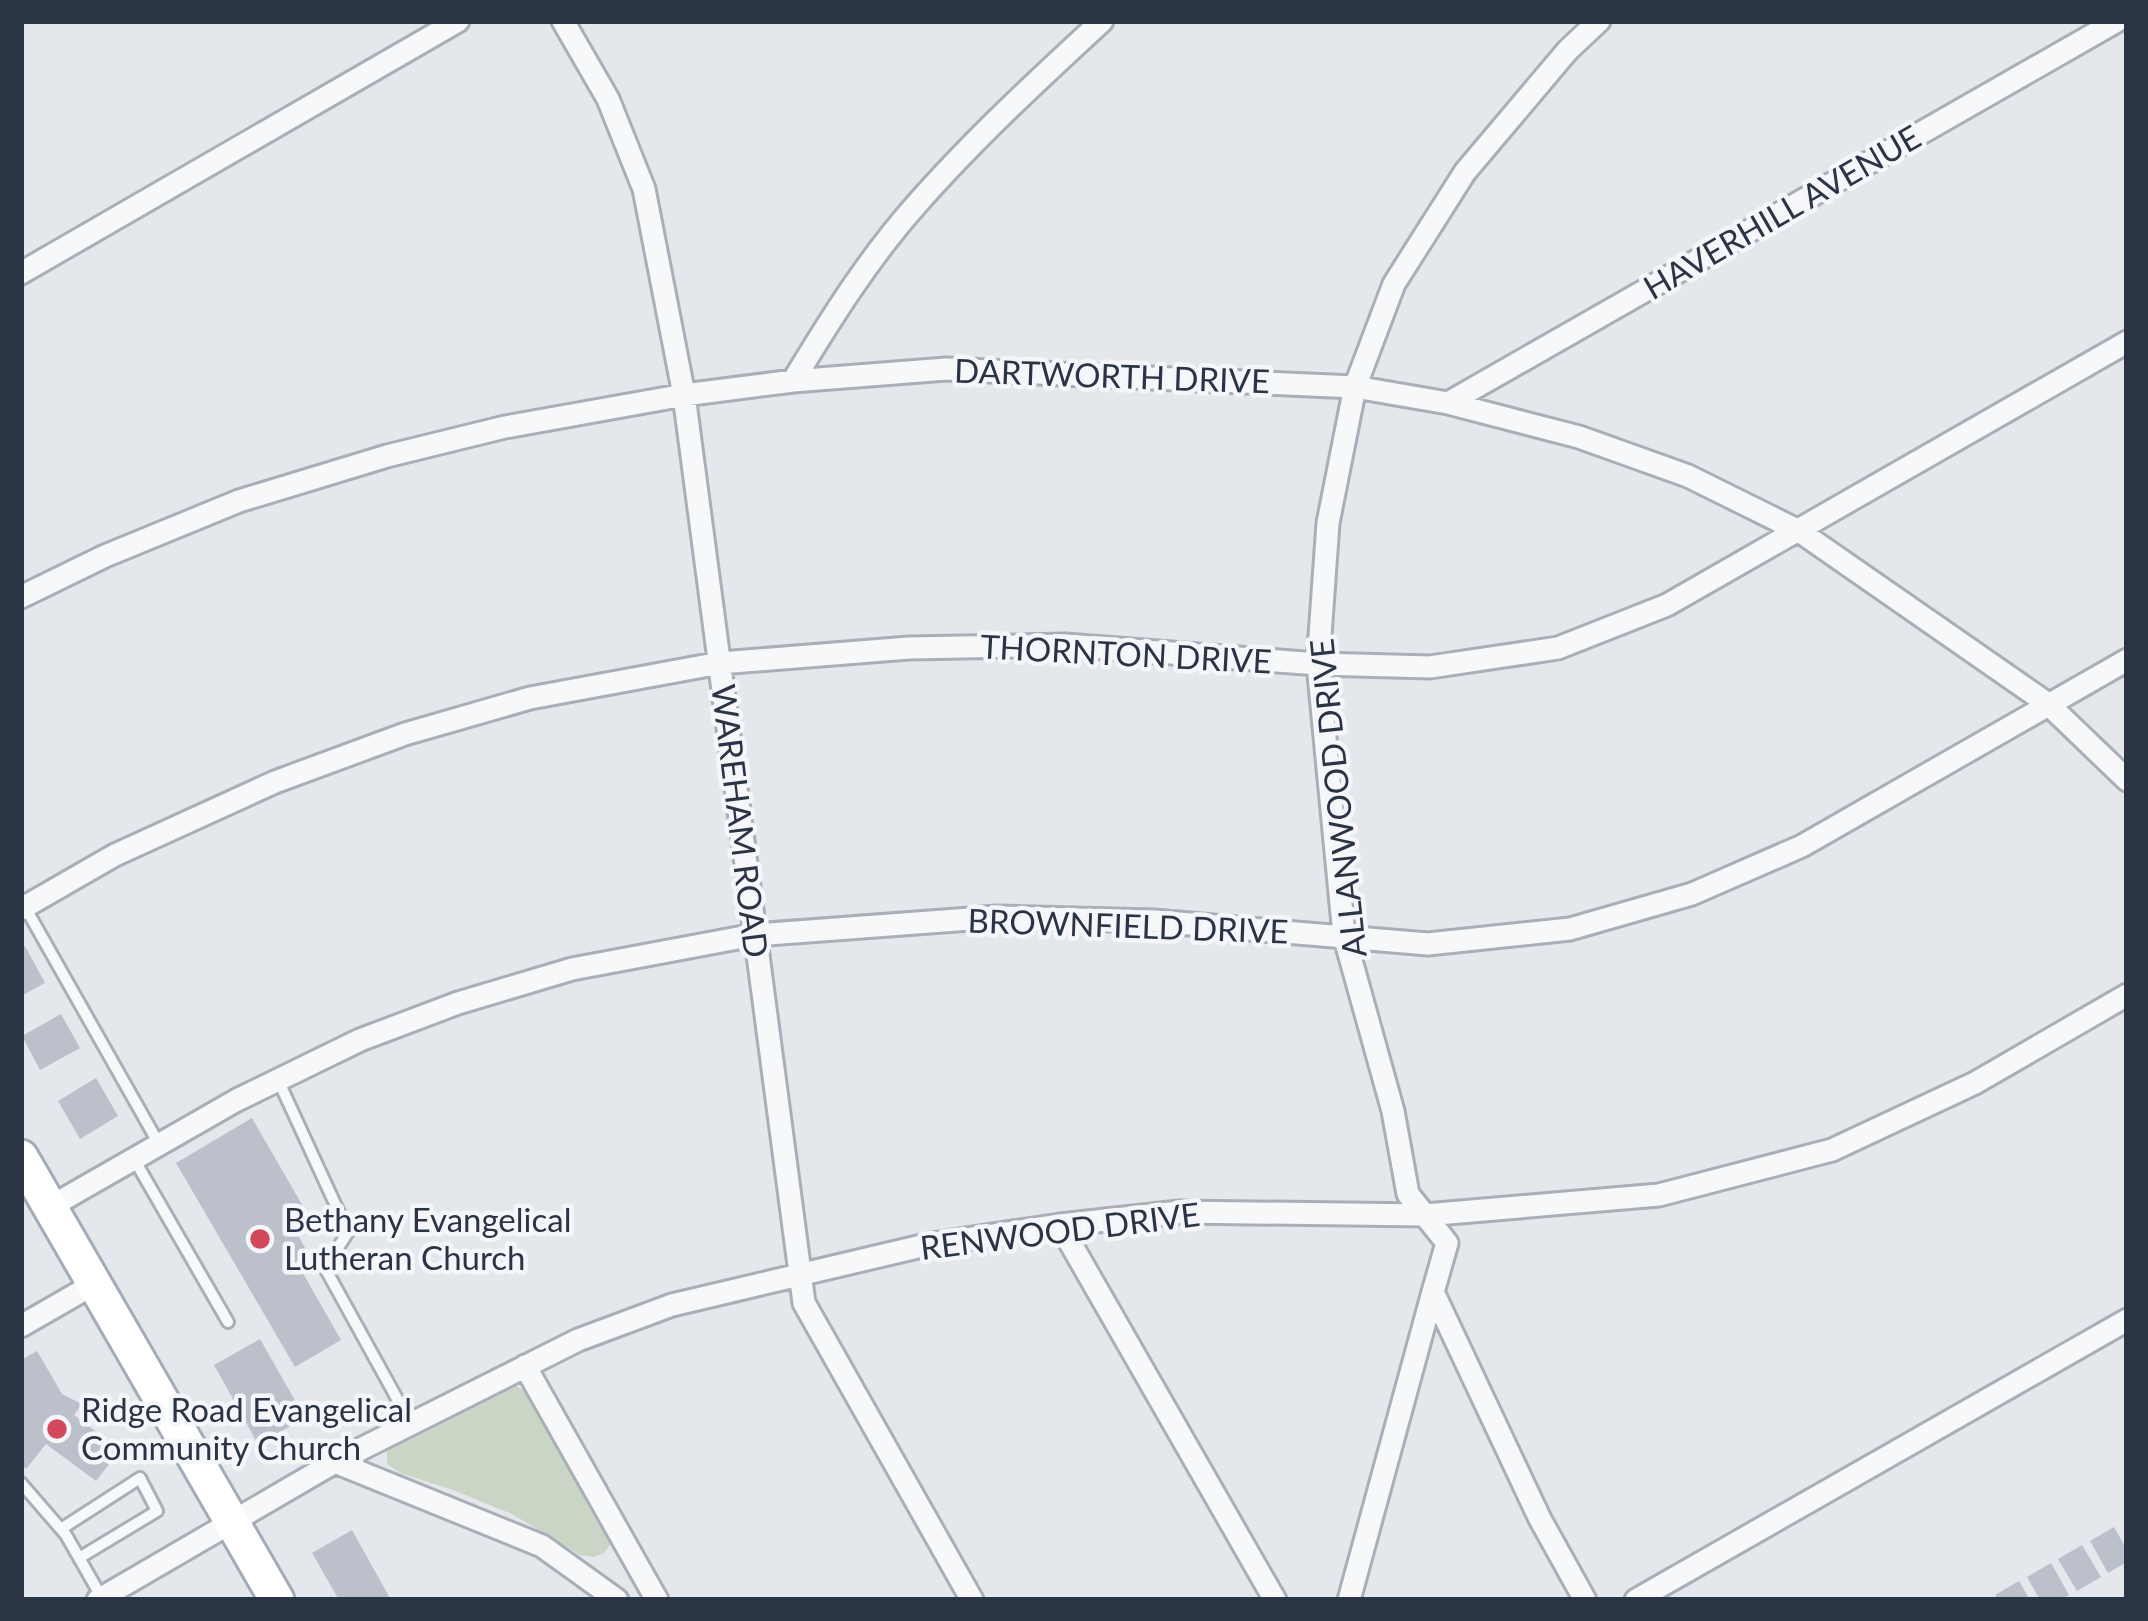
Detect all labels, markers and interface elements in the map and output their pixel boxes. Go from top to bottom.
street label: HAVERHILL AVENUE [1636,116,1927,307]
street label: DARTWORTH DRIVE [953,350,1271,401]
street label: THORNTON DRIVE [979,625,1273,681]
street label: ALLANWOOD DRIVE [1300,637,1374,960]
street label: WAREHAM ROAD [704,682,778,960]
street label: BROWNFIELD DRIVE [967,899,1289,951]
street label: RENWOOD DRIVE [918,1193,1202,1267]
place label: Bethany Evangelical Lutheran Church [284,1199,571,1277]
marker: Bethany Evangelical Lutheran Church [247,1226,273,1252]
place label: Ridge Road Evangelical Community Church [81,1389,412,1467]
marker: Ridge Road Evangelical Community Church [44,1416,70,1442]

